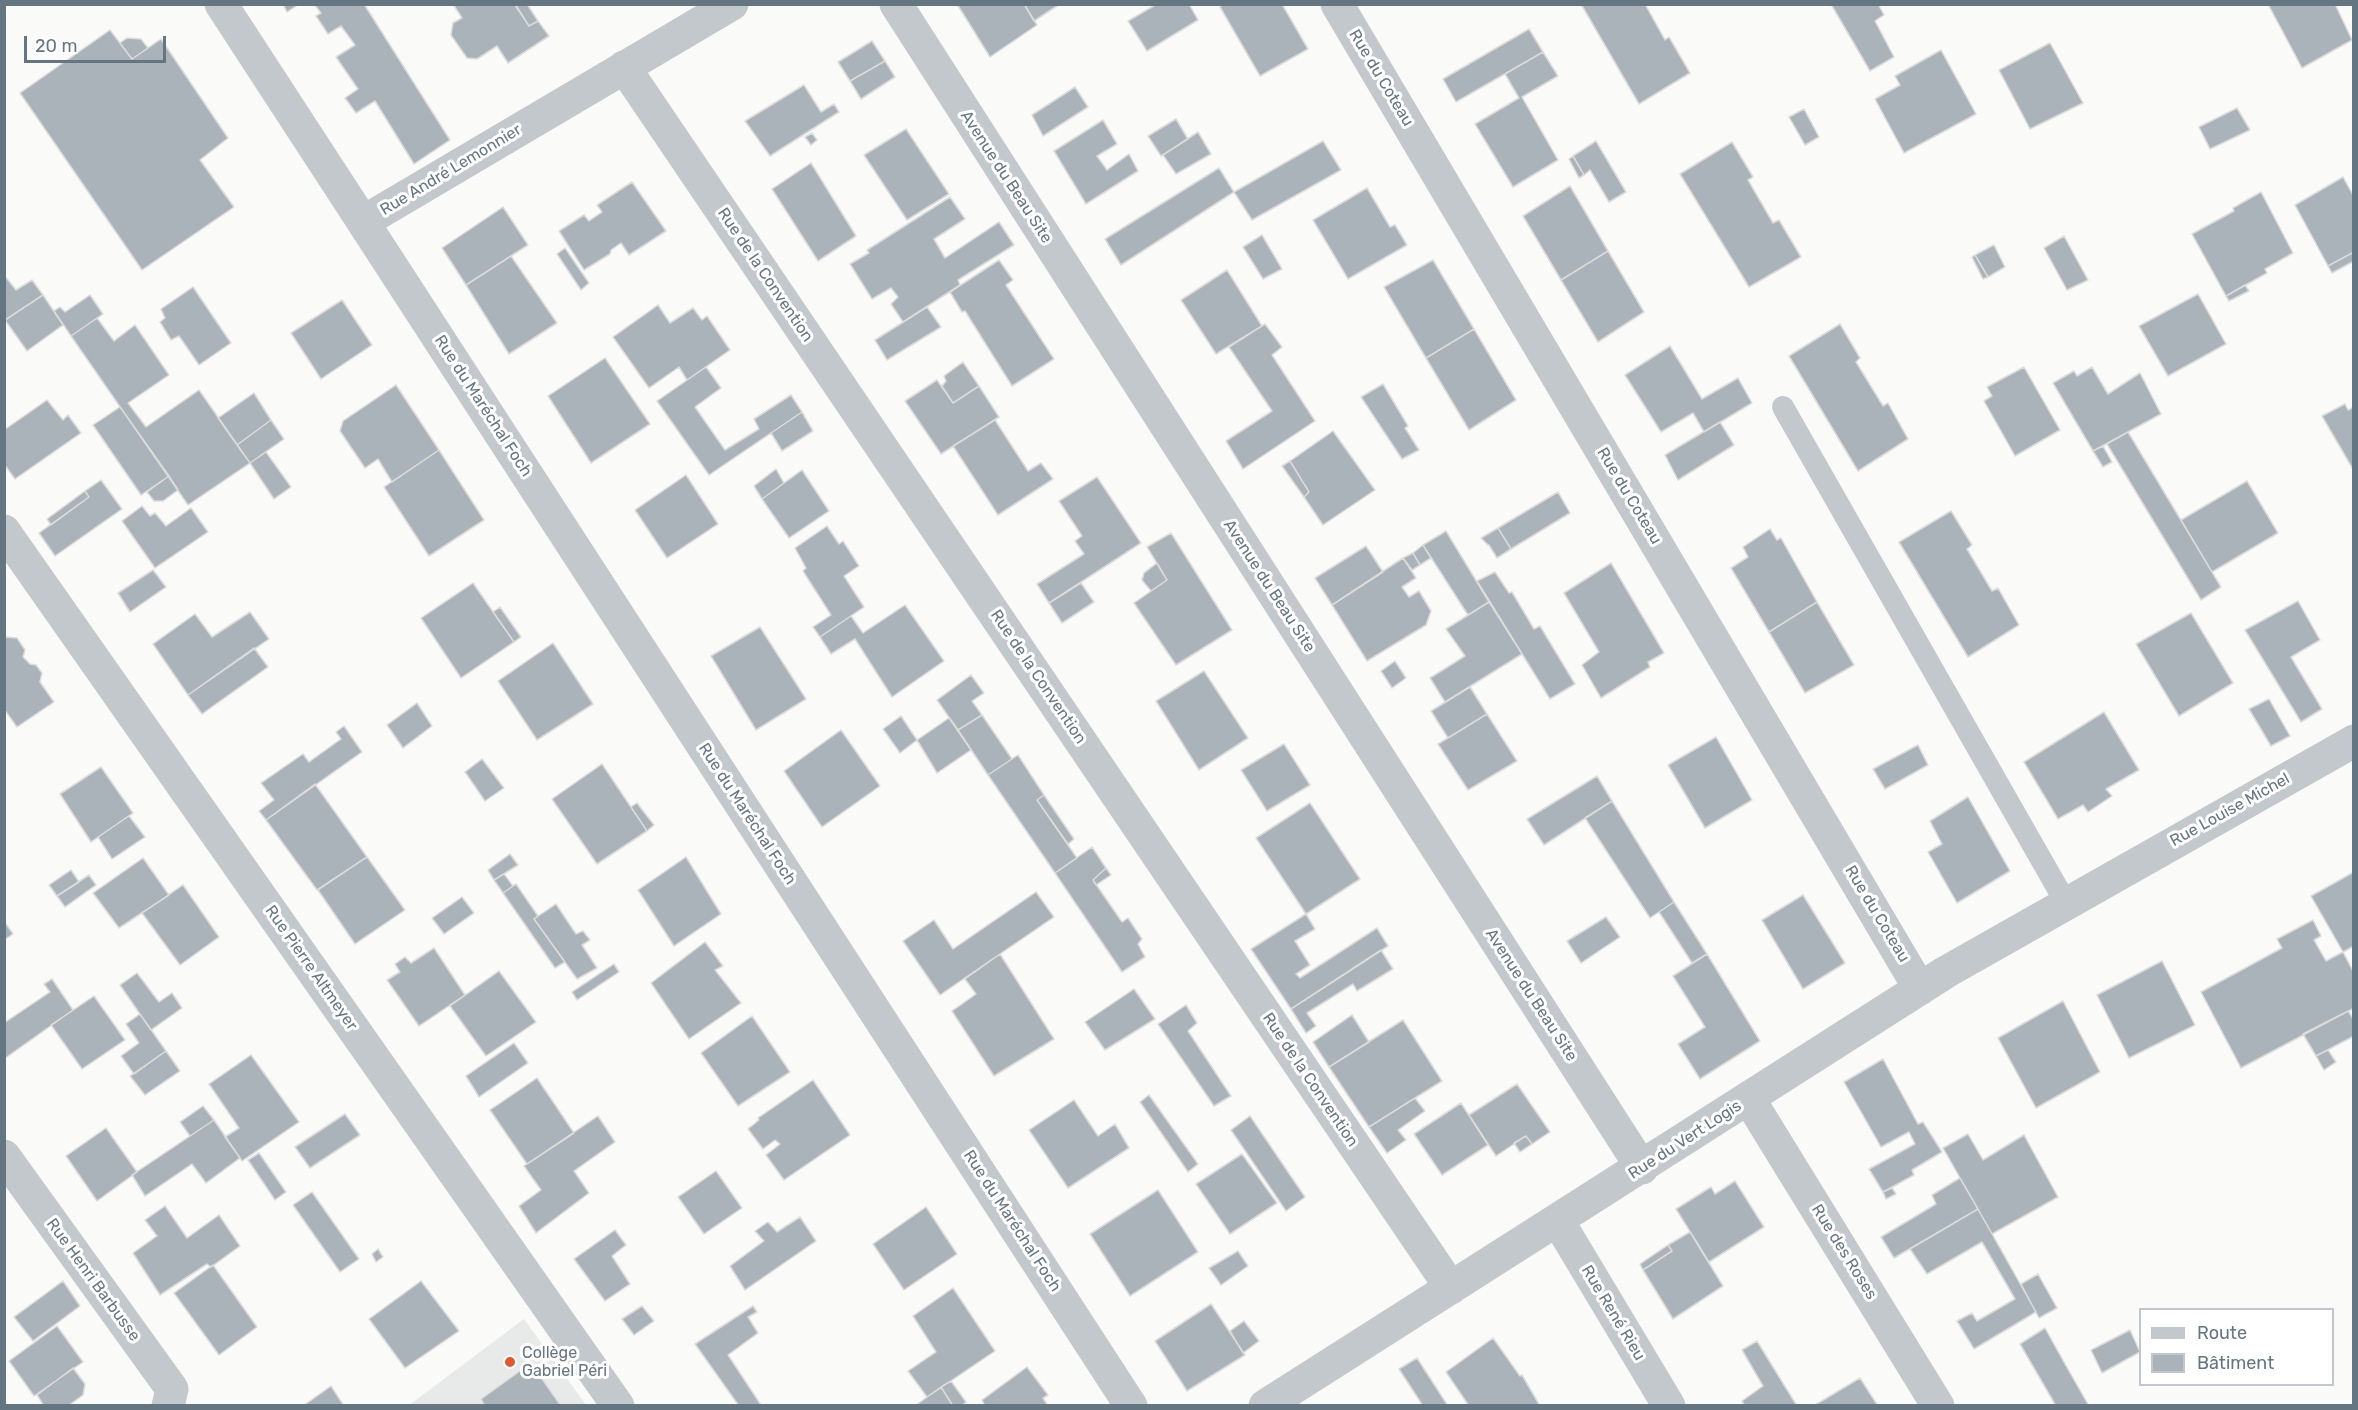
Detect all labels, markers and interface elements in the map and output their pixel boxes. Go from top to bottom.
scale bar [27,24,170,62]
street label: Rue du Coteau [1345,26,1417,130]
text: 20 m [35,35,77,57]
street label: Avenue du Beau Site [956,107,1056,247]
street label: Rue André Lemonnier [377,120,525,220]
street label: Rue de la Convention [713,204,817,346]
street label: Rue du Maréchal Foch [430,332,536,480]
street label: Rue du Coteau [1593,444,1665,548]
street label: Avenue du Beau Site [1219,516,1319,656]
street label: Rue de la Convention [986,606,1090,748]
street label: Rue du Maréchal Foch [694,740,800,888]
street label: Rue Louise Michel [2167,769,2293,851]
street label: Rue du Coteau [1841,862,1913,966]
street label: Rue Pierre Altmeyer [261,902,361,1034]
street label: Avenue du Beau Site [1481,925,1581,1065]
street label: Rue de la Convention [1258,1009,1362,1151]
street label: Rue du Vert Logis [1625,1096,1745,1184]
street label: Rue du Maréchal Foch [959,1147,1065,1295]
street label: Rue des Roses [1807,1201,1881,1303]
street label: Rue Henri Barbusse [42,1215,144,1345]
street label: Rue René Rieu [1577,1262,1649,1364]
legend [2139,1308,2334,1386]
text: Route [2197,1322,2247,1344]
place label: Collège Gabriel Péri [522,1343,607,1381]
text: Bâtiment [2197,1352,2274,1374]
marker: Collège Gabriel Péri [503,1355,517,1369]

